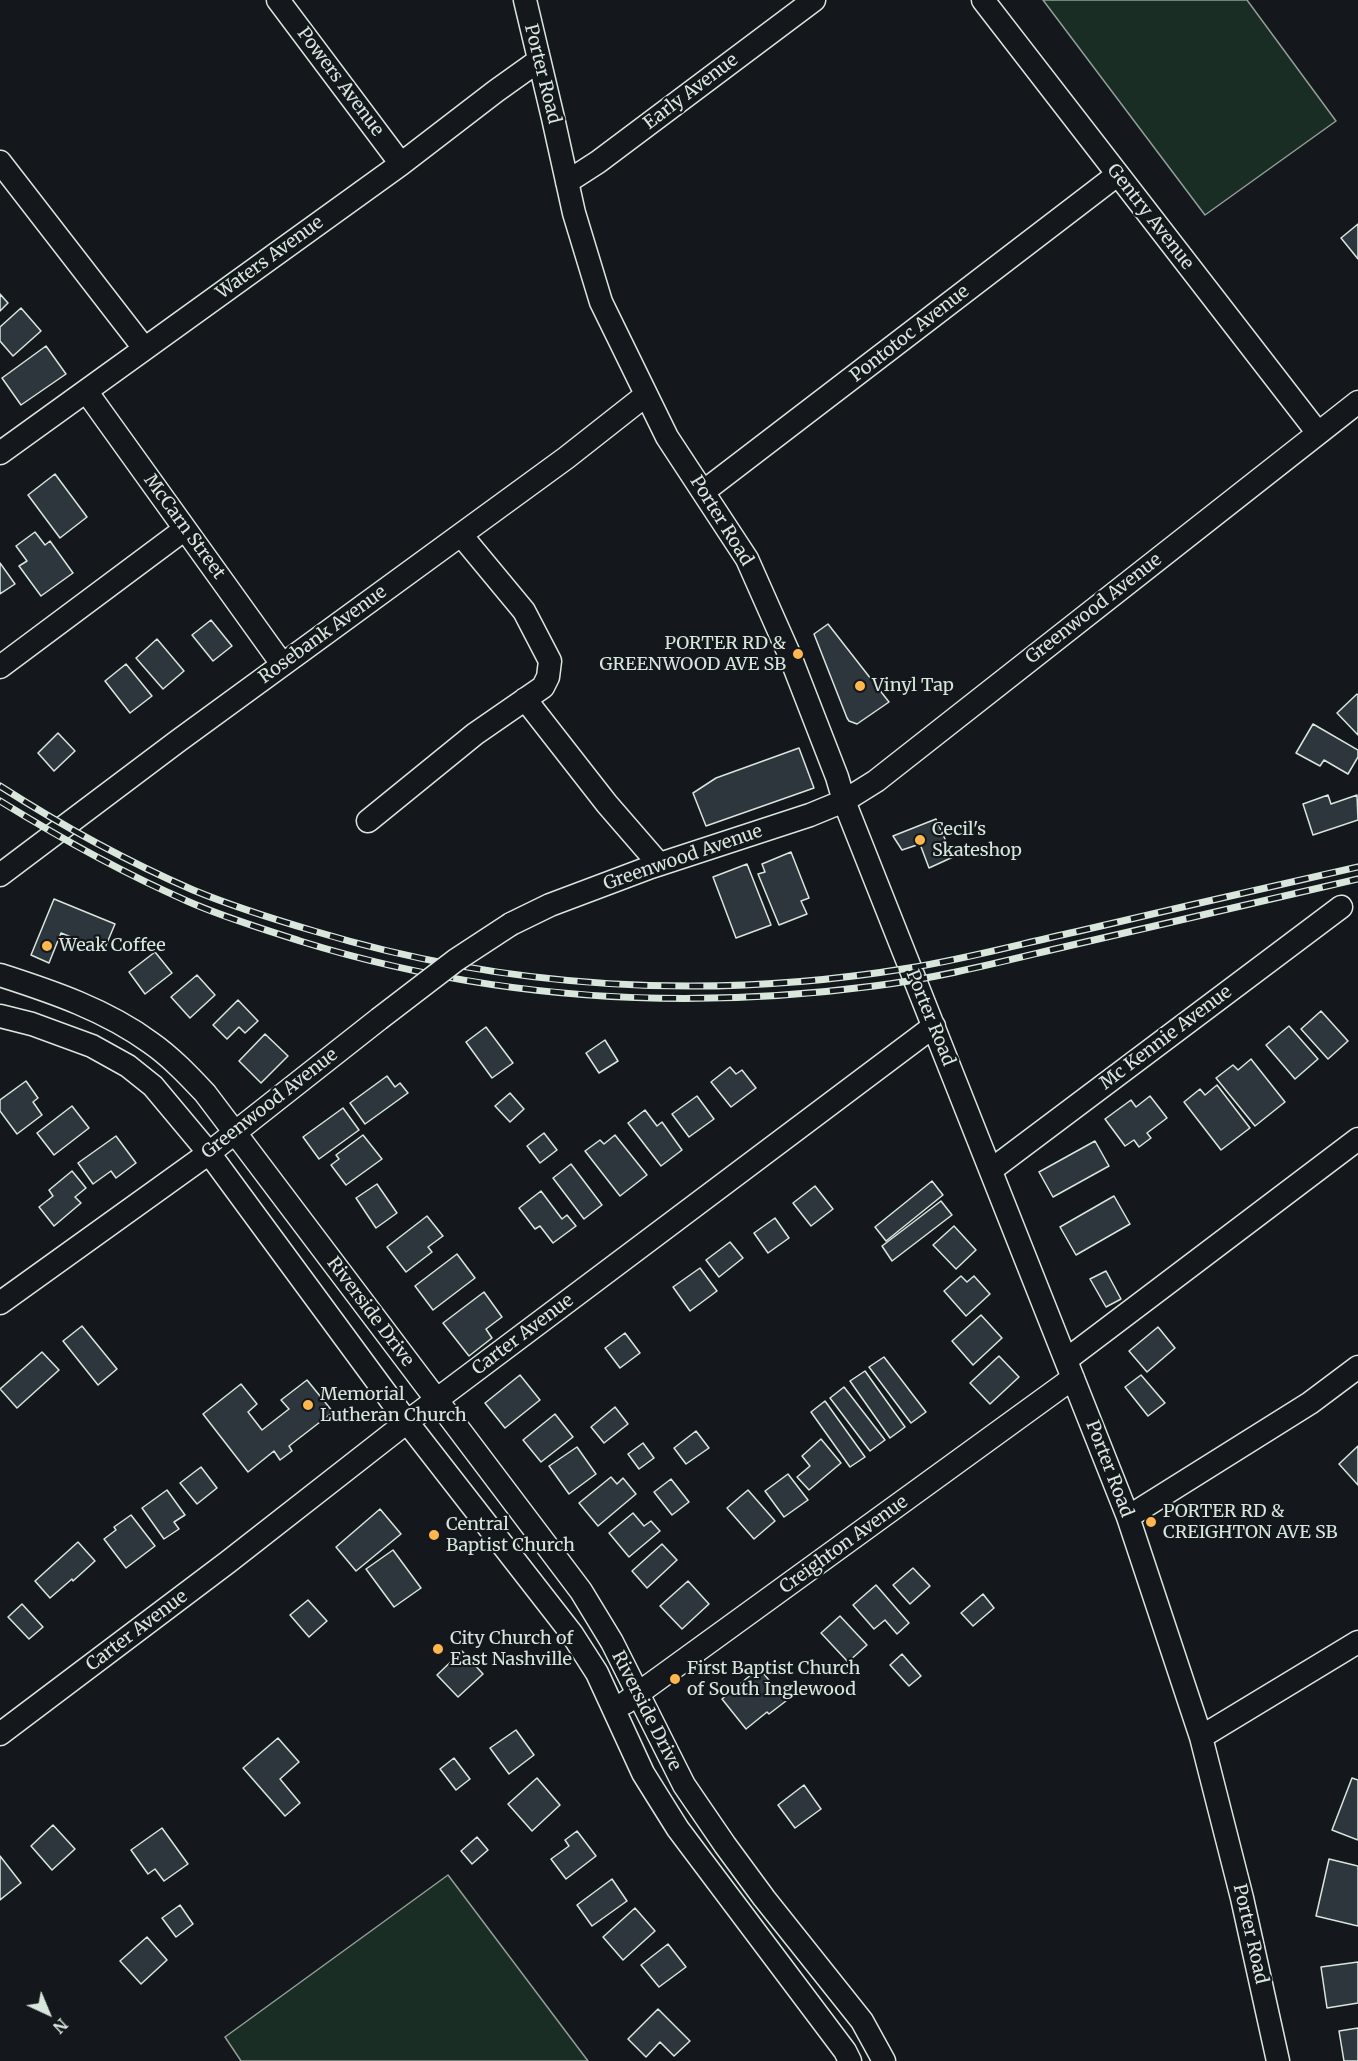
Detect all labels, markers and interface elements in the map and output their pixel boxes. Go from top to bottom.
street label: Porter Road [519,22,565,126]
street label: Powers Avenue [292,23,388,141]
street label: Early Avenue [640,50,742,134]
street label: Gentry Avenue [1102,160,1198,274]
street label: Waters Avenue [212,212,328,304]
street label: Pontotoc Avenue [846,281,974,387]
street label: McCarn Street [139,470,229,584]
street label: Porter Road [685,472,757,570]
street label: Greenwood Avenue [1022,549,1166,669]
street label: Rosebank Avenue [255,581,391,689]
place label: PORTER RD & GREENWOOD AVE SB [600,633,786,676]
marker: PORTER RD & GREENWOOD AVE SB [791,647,805,661]
place label: Vinyl Tap [872,675,954,697]
marker: Vinyl Tap [853,679,867,693]
place label: Cecil's Skateshop [932,819,1022,862]
street label: Greenwood Avenue [601,821,765,895]
marker: Cecil's Skateshop [913,833,927,847]
place label: Weak Coffee [59,935,166,957]
marker: Weak Coffee [40,939,54,953]
street label: Porter Road [901,967,959,1069]
street label: Mc Kennie Avenue [1096,981,1236,1095]
street label: Greenwood Avenue [198,1044,342,1164]
street label: Riverside Drive [322,1253,418,1371]
street label: Carter Avenue [468,1290,578,1380]
place label: Memorial Lutheran Church [320,1384,467,1426]
marker: Memorial Lutheran Church [301,1398,315,1412]
street label: Porter Road [1081,1418,1137,1520]
street label: Creighton Avenue [776,1491,912,1599]
place label: PORTER RD & CREIGHTON AVE SB [1163,1501,1337,1544]
place label: Central Baptist Church [446,1514,575,1556]
marker: PORTER RD & CREIGHTON AVE SB [1144,1515,1158,1529]
marker: Central Baptist Church [427,1528,441,1542]
street label: Carter Avenue [82,1586,192,1676]
place label: City Church of East Nashville [450,1628,573,1670]
marker: City Church of East Nashville [431,1642,445,1656]
street label: Riverside Drive [607,1648,685,1774]
place label: First Baptist Church of South Inglewood [687,1658,860,1700]
marker: First Baptist Church of South Inglewood [668,1672,682,1686]
street label: Porter Road [1228,1882,1272,1986]
north arrow [18,1983,78,2043]
text: N [49,2014,72,2038]

